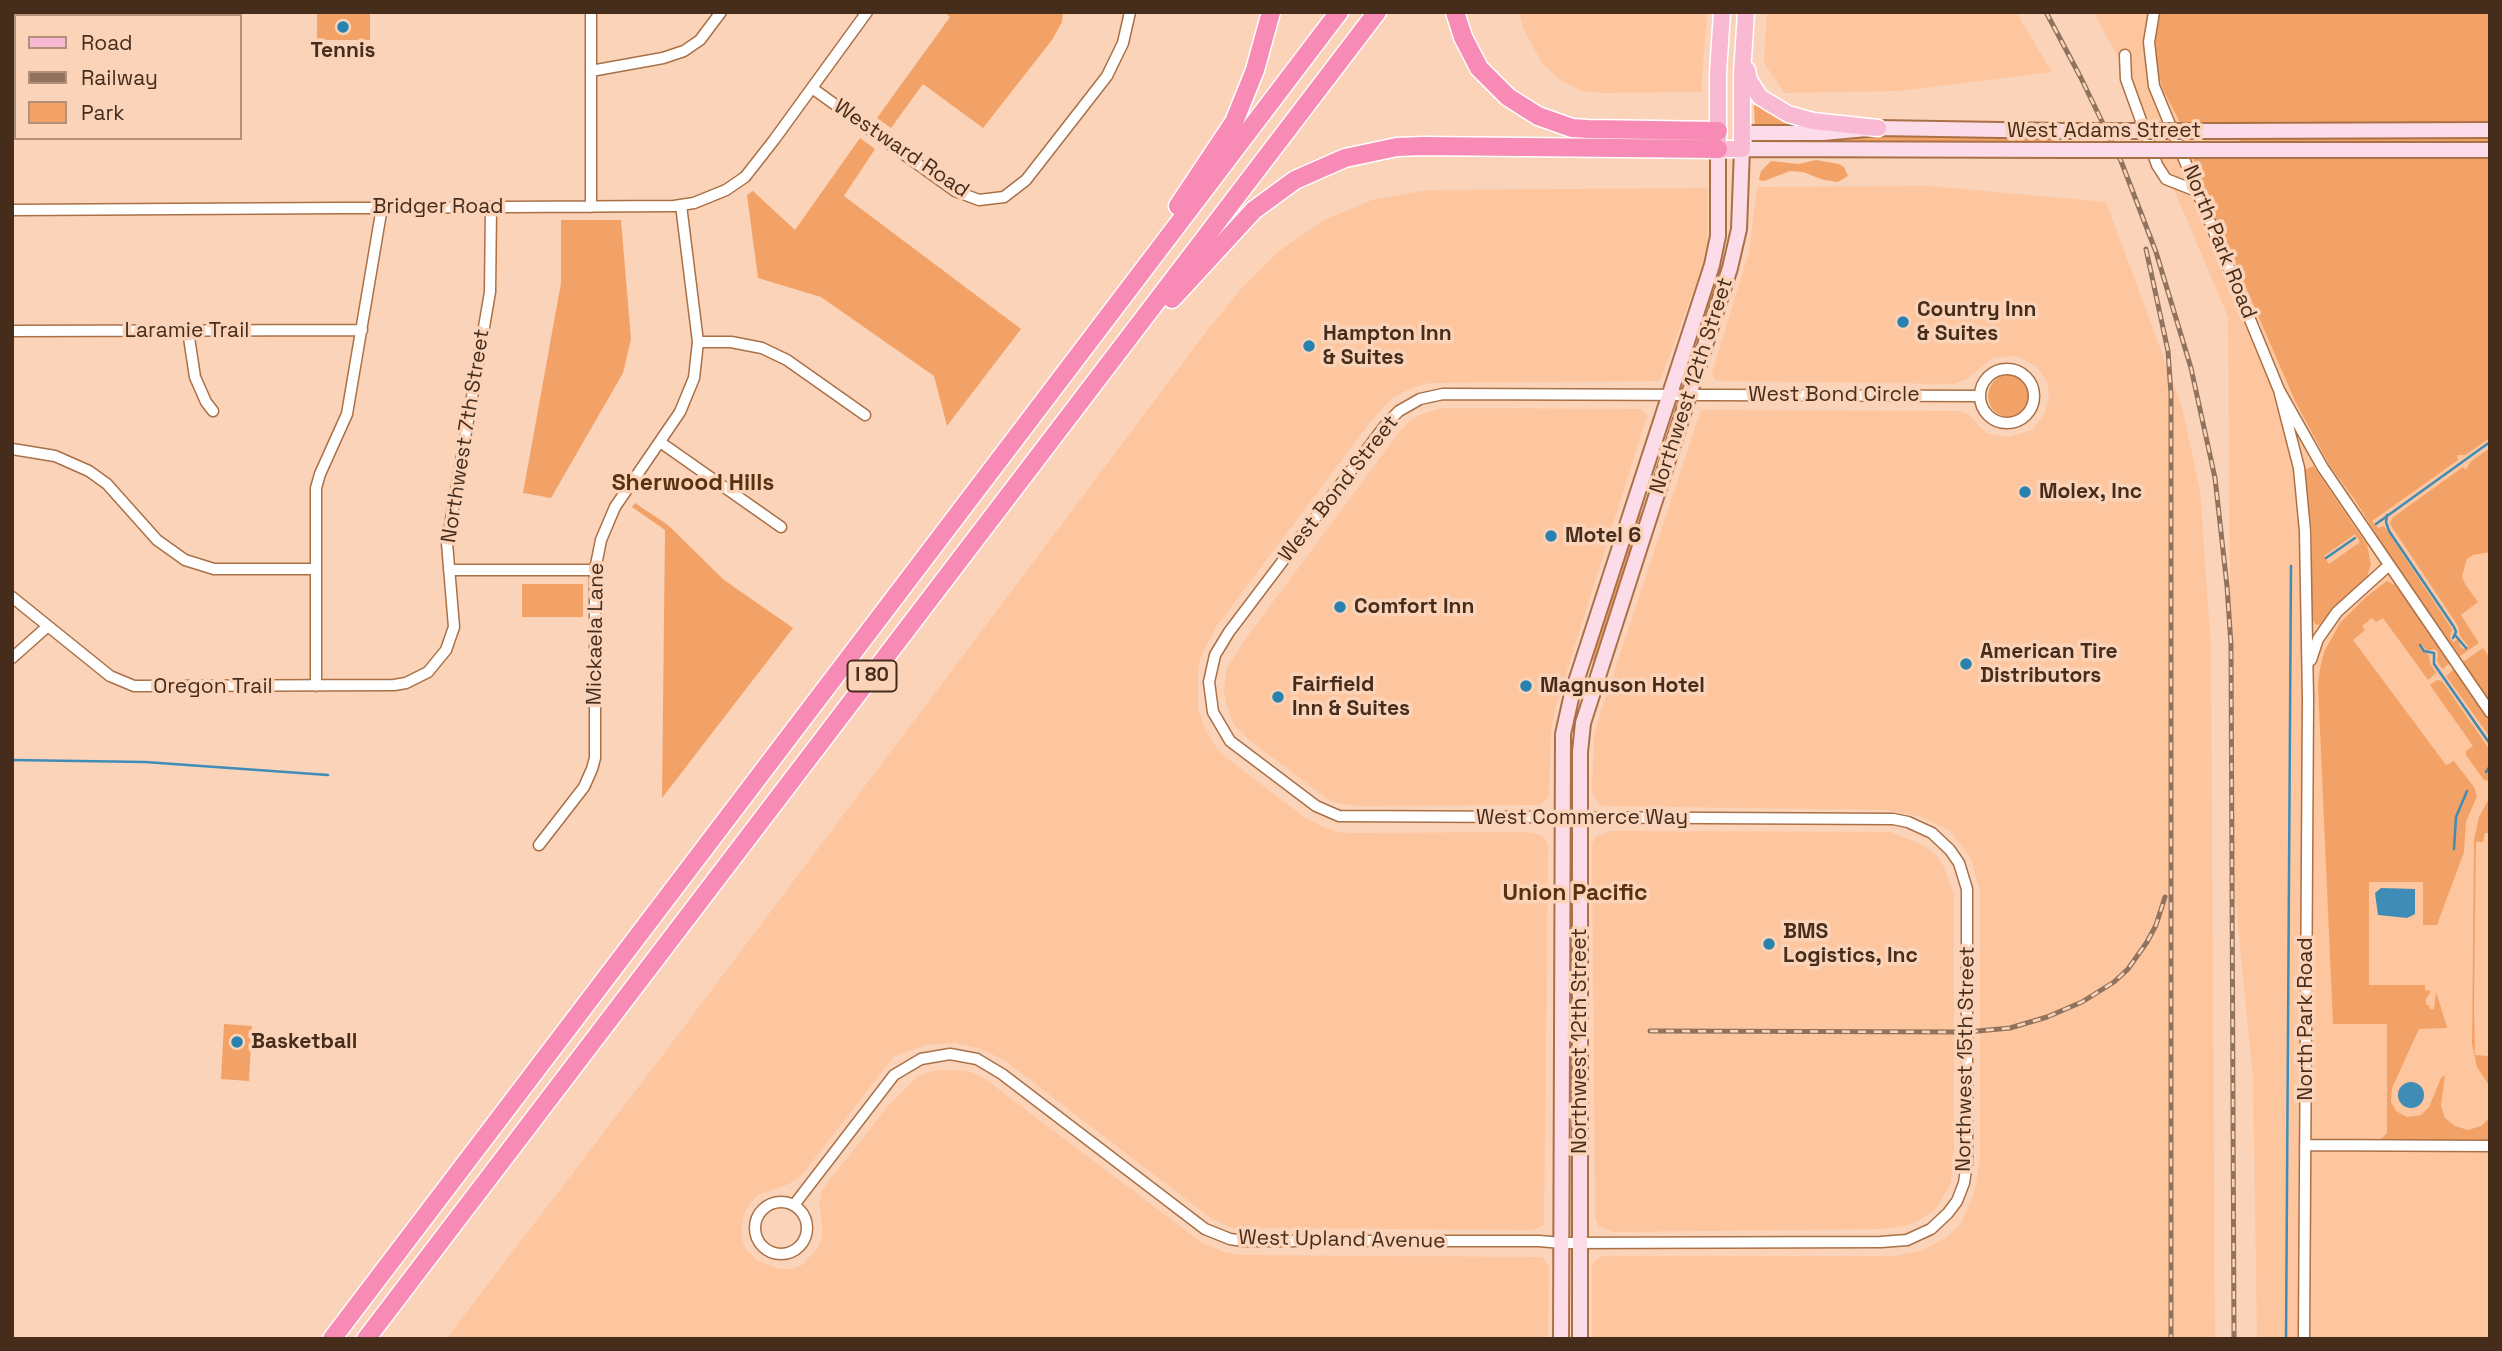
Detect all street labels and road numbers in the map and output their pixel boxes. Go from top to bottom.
street label: Westward Road [829,94,973,204]
street label: West Adams Street [2007,118,2201,144]
street label: North Park Road [2177,162,2261,322]
street label: Bridger Road [372,194,504,220]
street label: Northwest 12th Street [1645,275,1739,497]
street label: Laramie Trail [125,318,249,344]
street label: Northwest 7th Street [437,327,495,545]
street label: West Bond Circle [1748,382,1920,408]
street label: West Bond Street [1274,411,1404,567]
street label: Mickaela Lane [582,562,610,706]
road number: I 80 [848,660,896,692]
street label: Oregon Trail [153,674,273,700]
street label: West Commerce Way [1476,805,1688,831]
street label: Northwest 12th Street [1567,928,1593,1154]
street label: North Park Road [2293,937,2319,1101]
street label: Northwest 15th Street [1951,946,1981,1172]
street label: West Upland Avenue [1238,1226,1446,1254]

